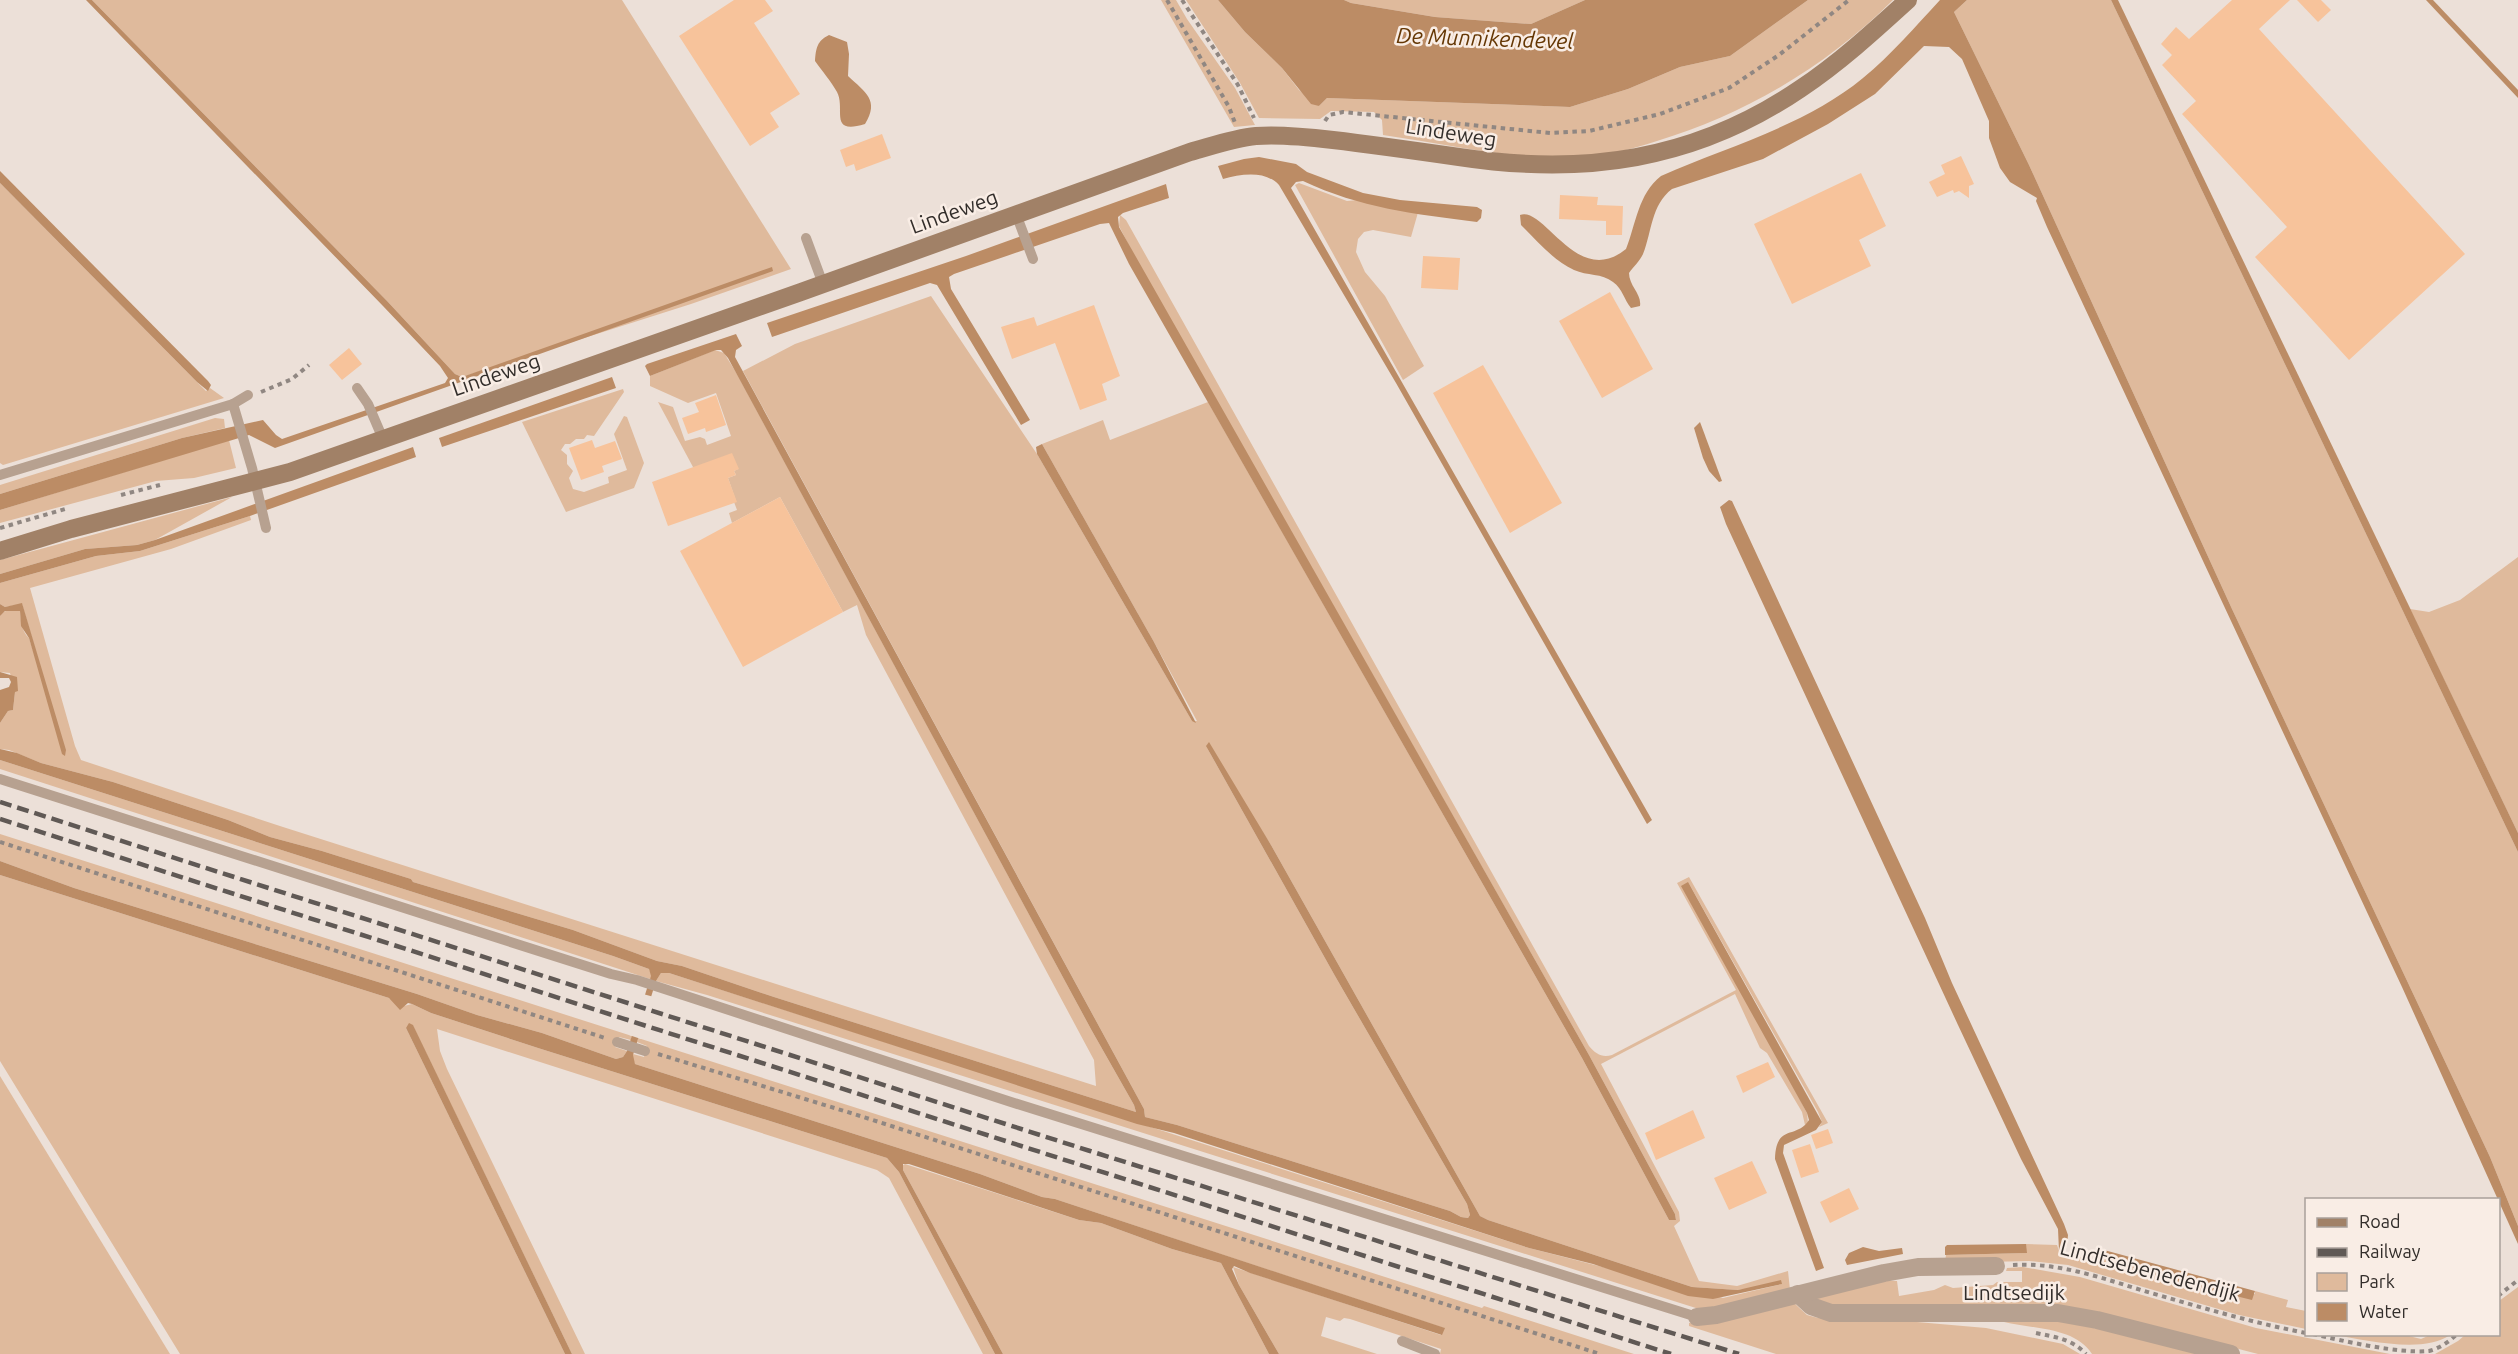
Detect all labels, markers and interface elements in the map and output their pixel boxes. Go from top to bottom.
water label: De Munnikendevel [1396,22,1574,53]
street label: Lindeweg [1404,113,1498,151]
street label: Lindeweg [907,184,1001,238]
street label: Lindeweg [448,348,543,400]
legend [2305,1198,2500,1336]
text: Road [2359,1211,2401,1231]
street label: Lindtsebenedendijk [2058,1234,2243,1306]
text: Railway [2359,1241,2421,1261]
text: Park [2359,1271,2395,1291]
street label: Lindtsedijk [1963,1280,2065,1304]
text: Water [2359,1301,2409,1321]

